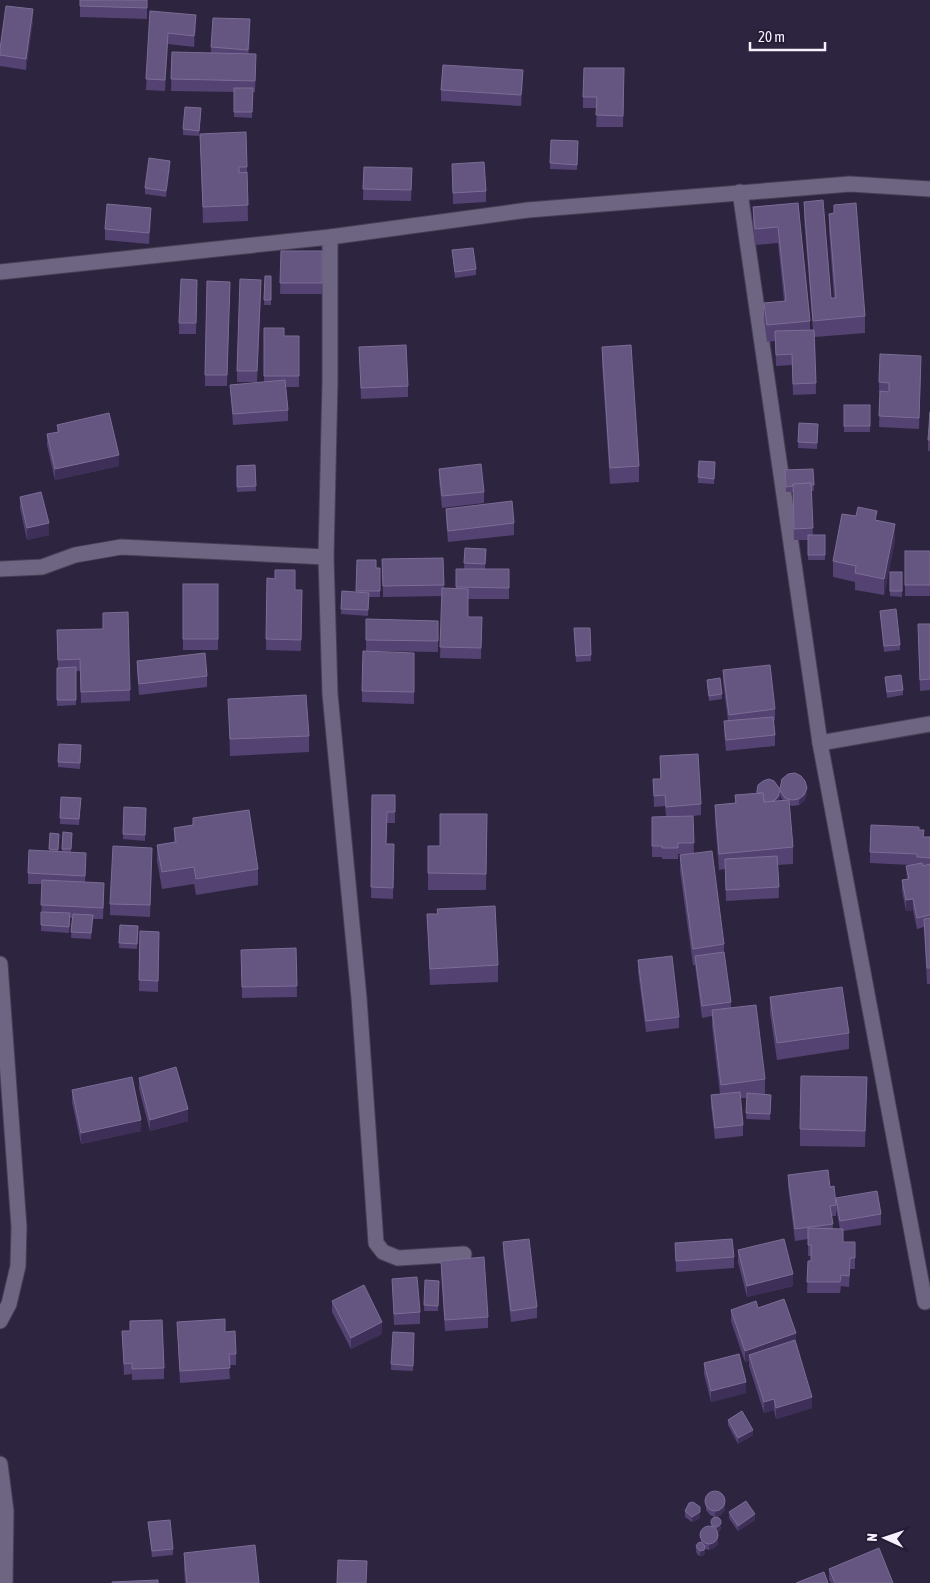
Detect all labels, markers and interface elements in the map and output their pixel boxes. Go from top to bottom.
scale bar [750,20,825,52]
text: 20 m [758,28,785,45]
north arrow [860,1513,910,1563]
text: N [864,1533,880,1542]

